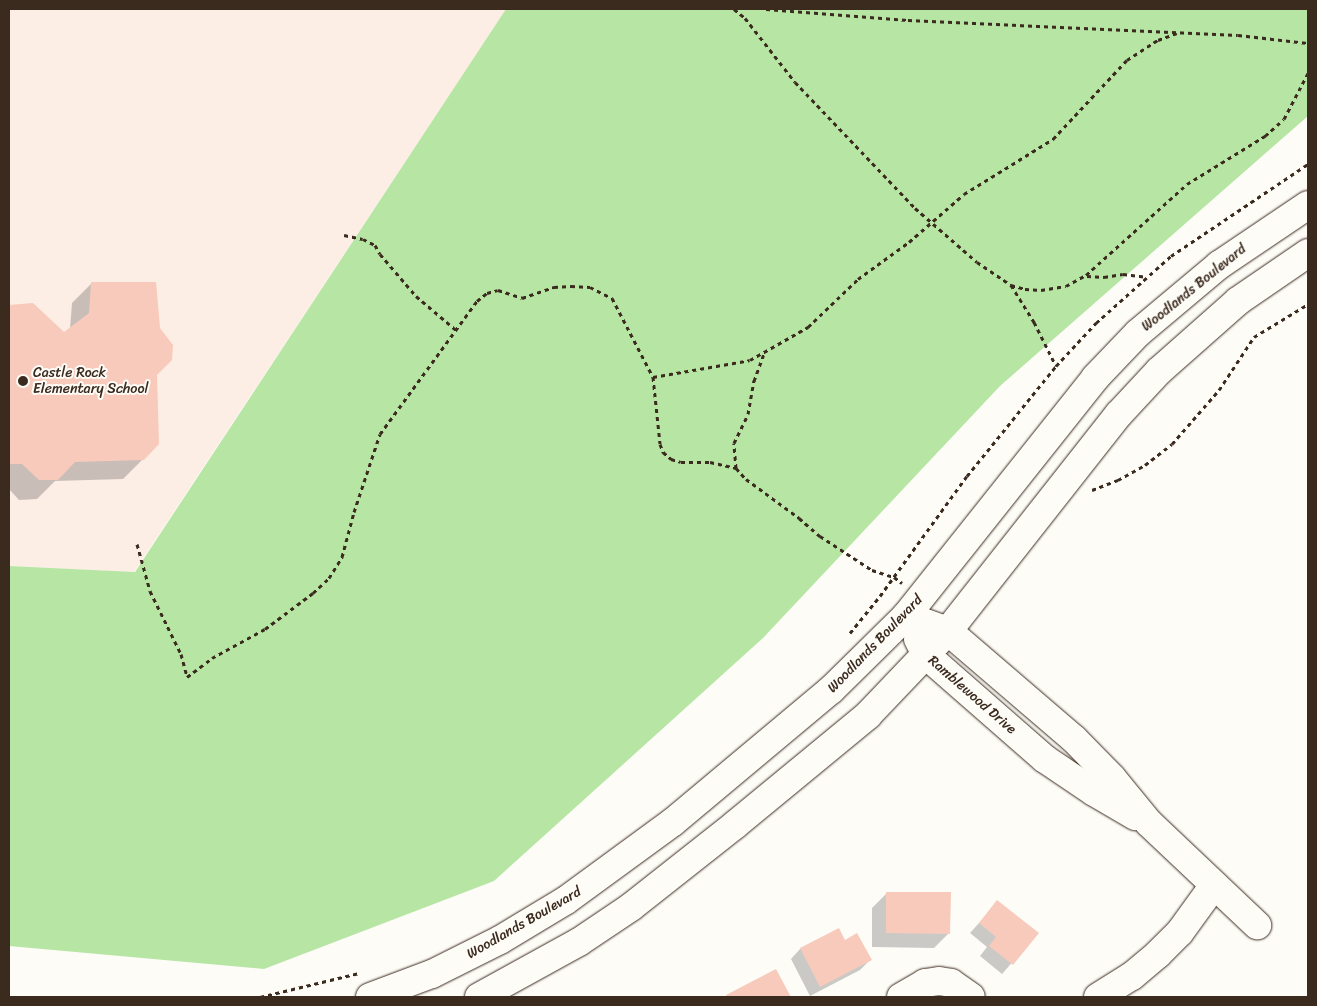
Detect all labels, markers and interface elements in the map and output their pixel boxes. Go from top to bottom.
street label: Woodlands Boulevard [1138,241,1250,335]
place label: Castle Rock Elementary School [33,365,149,398]
marker: Castle Rock Elementary School [17,375,29,387]
street label: Woodlands Boulevard [824,592,926,696]
street label: Ramblewood Drive [924,652,1020,738]
street label: Woodlands Boulevard [464,883,584,963]

